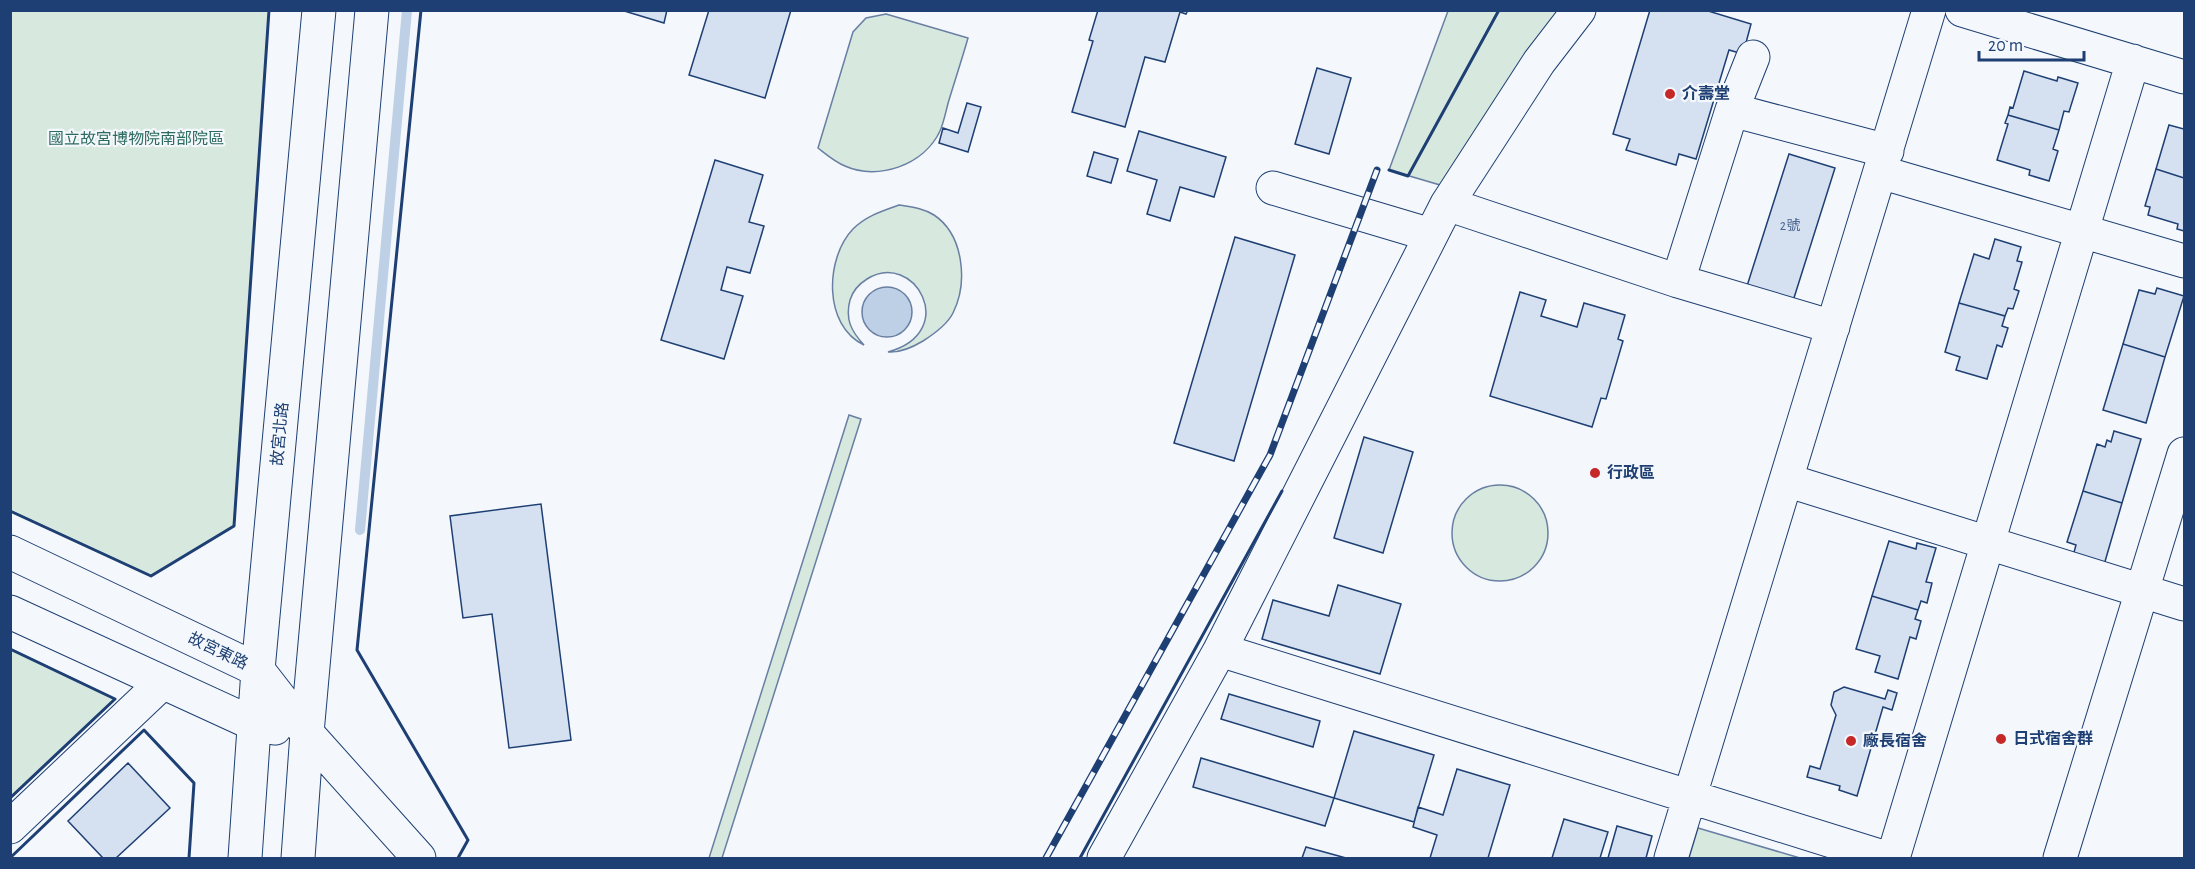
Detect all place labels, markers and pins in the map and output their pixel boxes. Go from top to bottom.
place label: 介壽堂 [1682,84,1730,102]
marker: 介壽堂 [1663,87,1677,101]
place label: 行政區 [1607,464,1655,481]
marker: 行政區 [1588,466,1602,480]
place label: 日式宿舍群 [2013,729,2093,747]
place label: 廠長宿舍 [1863,732,1927,749]
marker: 日式宿舍群 [1994,732,2008,746]
marker: 廠長宿舍 [1844,734,1858,748]

